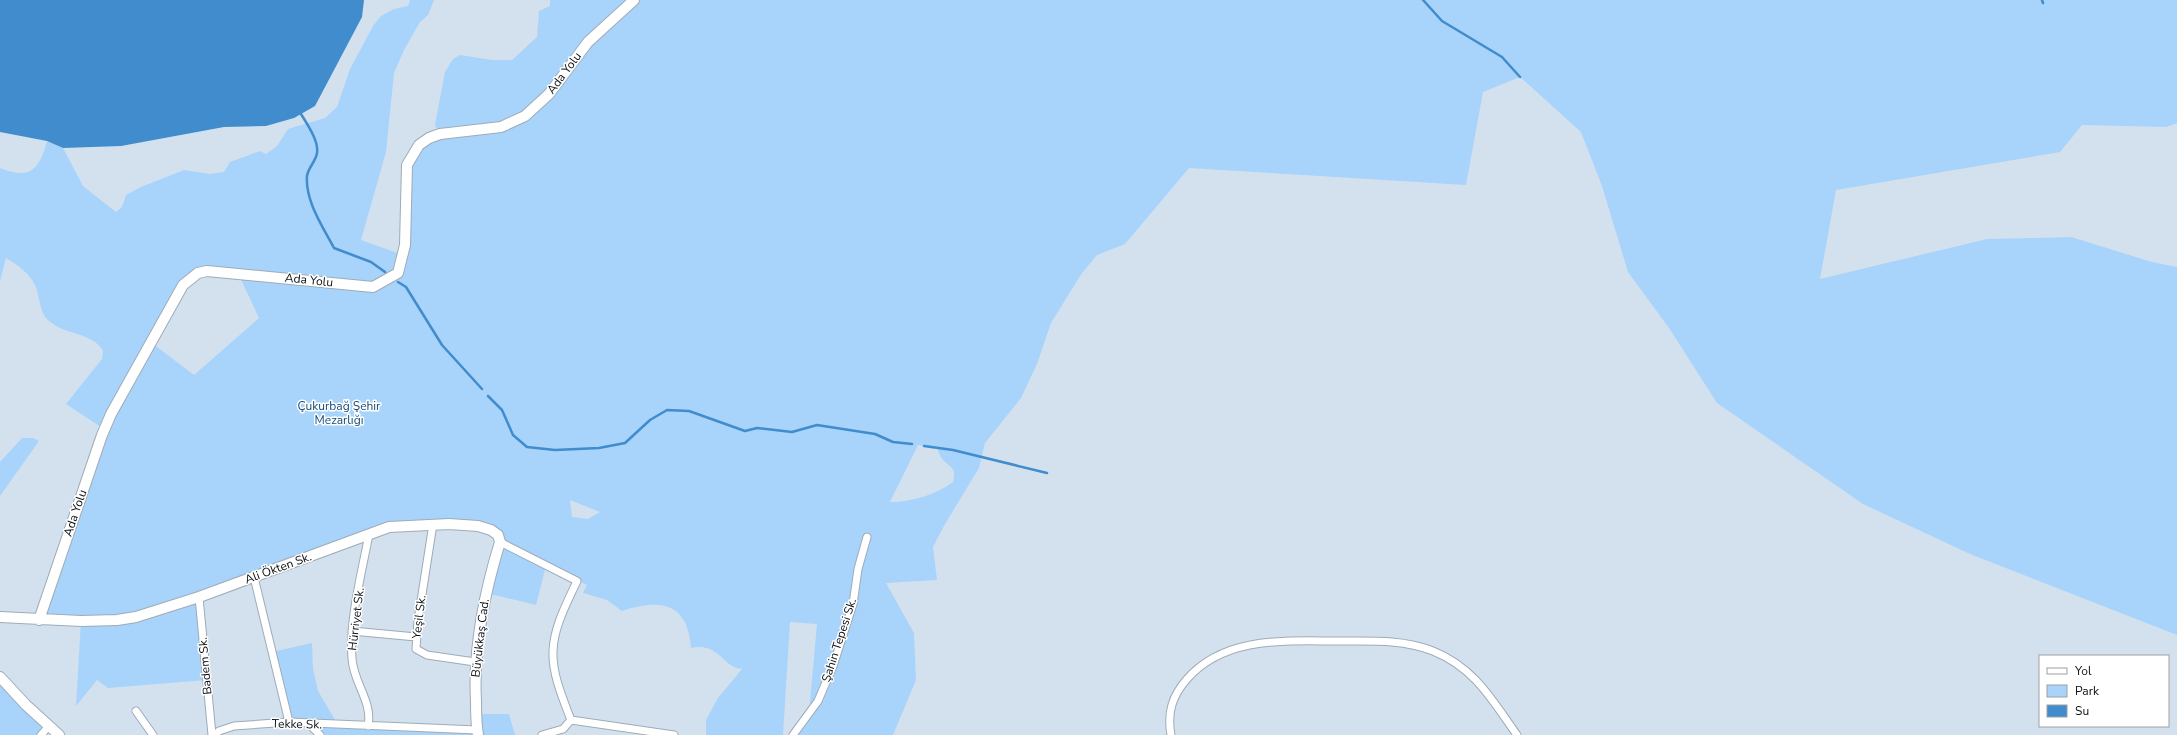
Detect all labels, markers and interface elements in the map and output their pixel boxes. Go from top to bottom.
street label: Ada Yolu [543,49,585,97]
street label: Ada Yolu [284,270,334,290]
park label: Çukurbağ Şehir Mezarlığı [298,398,381,428]
street label: Ada Yolu [60,488,90,538]
street label: Ali Ökten Sk. [242,549,314,587]
street label: Hürriyet Sk. [344,587,368,651]
street label: Yeşil Sk. [408,594,430,641]
street label: Şahin Tepesi Sk. [818,596,860,684]
street label: Büyükkaş Cad. [467,598,493,678]
street label: Badem Sk. [195,637,215,695]
legend [2039,655,2169,727]
text: Yol [2074,663,2092,679]
text: Park [2075,683,2100,699]
text: Su [2075,703,2089,719]
street label: Tekke Sk. [272,716,322,732]

